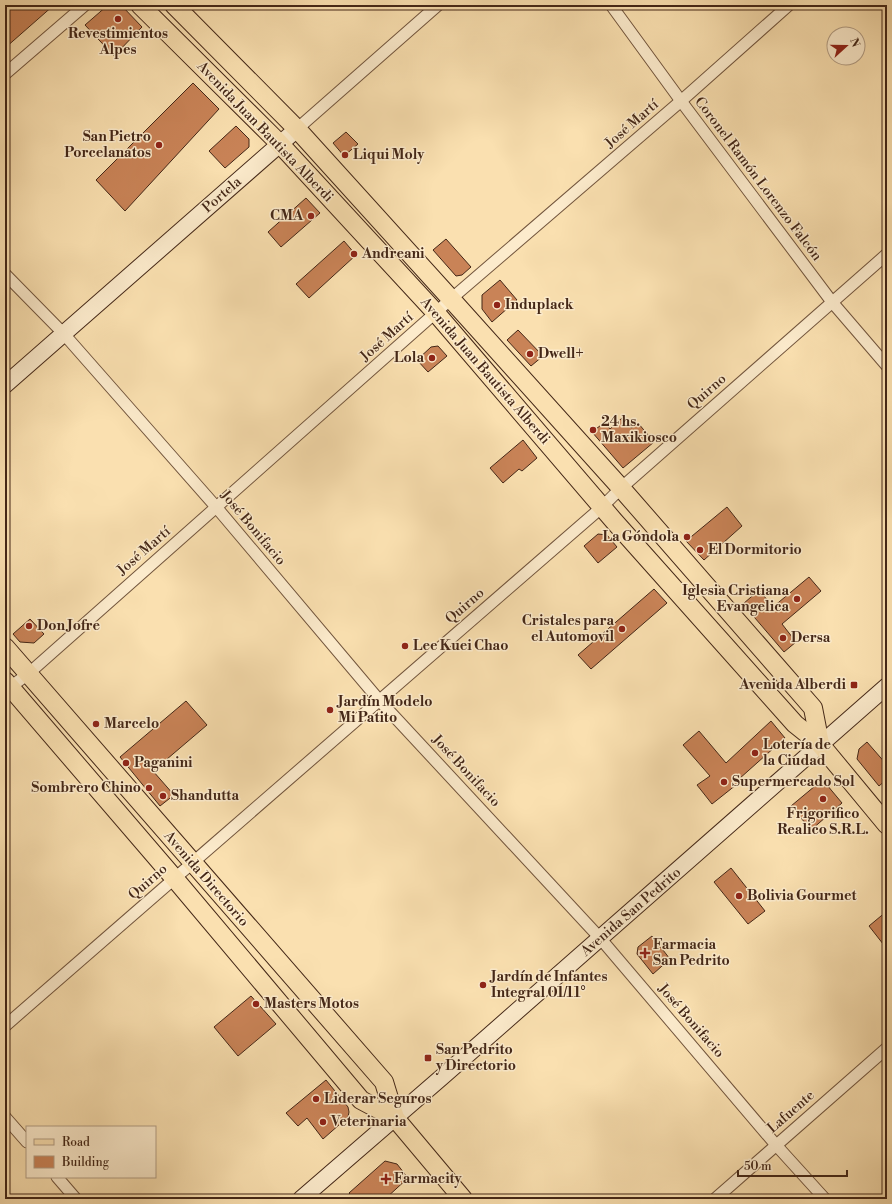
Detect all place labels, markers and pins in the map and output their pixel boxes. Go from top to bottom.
marker: Revestimientos Alpes [113,14,123,24]
place label: Revestimientos Alpes [68,25,168,59]
place label: San Pietro Porcelanatos [64,128,151,162]
marker: San Pietro Porcelanatos [154,140,164,150]
place label: Liqui Moly [353,146,425,164]
marker: Liqui Moly [340,150,350,160]
place label: CMA [270,207,304,225]
marker: CMA [306,211,316,221]
place label: Andreani [361,245,425,263]
marker: Andreani [349,249,359,259]
place label: Induplack [505,296,574,314]
marker: Induplack [492,300,502,310]
place label: Dwell+ [538,345,584,363]
place label: Lola [394,349,424,367]
marker: Dwell+ [525,349,535,359]
marker: Lola [427,353,437,363]
place label: 24 hs. Maxikiosco [601,413,677,447]
marker: 24 hs. Maxikiosco [588,425,598,435]
place label: La Góndola [602,528,679,546]
marker: La Góndola [682,532,692,542]
place label: El Dormitorio [708,541,802,559]
marker: El Dormitorio [695,545,705,555]
place label: Iglesia Cristiana Evangelica [682,582,789,616]
marker: Iglesia Cristiana Evangelica [792,594,802,604]
place label: Cristales para el Automovil [522,612,614,646]
place label: Don Jofre [37,617,101,635]
marker: Don Jofre [24,621,34,631]
marker: Cristales para el Automovil [617,624,627,634]
place label: Dersa [791,629,831,647]
marker: Dersa [778,633,788,643]
place label: Lee Kuei Chao [413,637,508,655]
marker: Lee Kuei Chao [400,641,410,651]
place label: Avenida Alberdi [738,676,847,694]
marker: Avenida Alberdi [849,680,859,690]
place label: Jardín Modelo Mi Patito [336,693,433,727]
marker: Jardín Modelo Mi Patito [325,705,335,715]
place label: Marcelo [104,715,159,733]
marker: Marcelo [91,719,101,729]
place label: Lotería de la Ciudad [763,736,832,770]
marker: Lotería de la Ciudad [750,748,760,758]
place label: Paganini [134,754,193,772]
marker: Paganini [121,758,131,768]
place label: Supermercado Sol [732,773,855,791]
marker: Supermercado Sol [719,777,729,787]
place label: Sombrero Chino [31,779,141,797]
marker: Sombrero Chino [144,783,154,793]
place label: Shandutta [171,787,240,805]
marker: Shandutta [158,791,168,801]
marker: Frigorifico Realico S.R.L. [818,794,828,804]
place label: Frigorifico Realico S.R.L. [777,805,869,839]
place label: Bolivia Gourmet [747,887,857,905]
marker: Bolivia Gourmet [734,891,744,901]
place label: Farmacia San Pedrito [653,936,730,970]
marker: Farmacia San Pedrito [640,948,650,958]
place label: Jardín de Infantes Integral 01/11° [489,968,607,1002]
marker: Jardín de Infantes Integral 01/11° [478,980,488,990]
place label: Masters Motos [264,995,359,1013]
marker: Masters Motos [251,999,261,1009]
place label: San Pedrito y Directorio [435,1041,516,1075]
marker: San Pedrito y Directorio [423,1053,433,1063]
place label: Liderar Seguros [324,1090,431,1108]
marker: Liderar Seguros [311,1094,321,1104]
place label: Veterinaria [330,1113,407,1131]
marker: Veterinaria [318,1117,328,1127]
place label: Farmacity [394,1170,463,1188]
marker: Farmacity [381,1174,391,1184]

